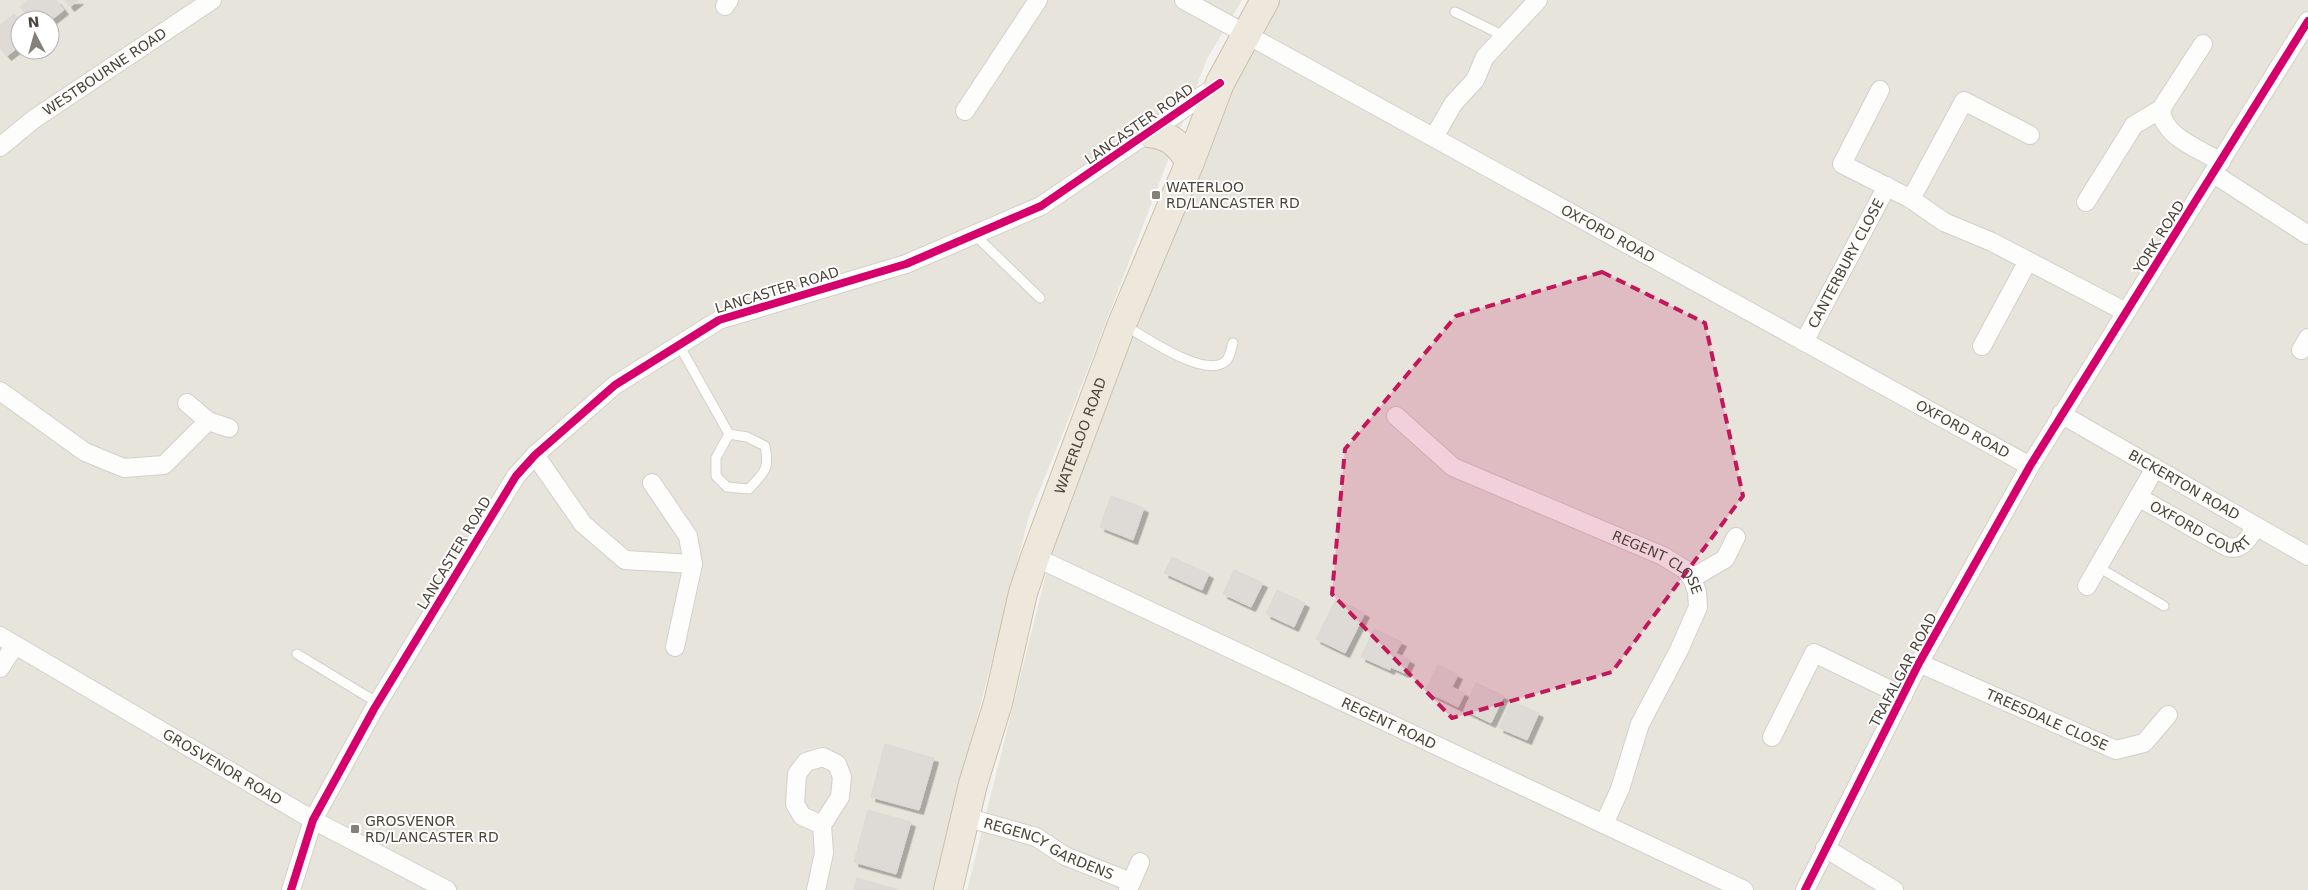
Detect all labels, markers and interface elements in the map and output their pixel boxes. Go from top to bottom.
north arrow [10,10,60,60]
text: N [27,14,40,31]
street label: WESTBOURNE ROAD [40,25,169,119]
street label: LANCASTER ROAD [1082,80,1196,168]
place label: WATERLOO RD/LANCASTER RD [1166,179,1300,211]
marker: WATERLOO RD/LANCASTER RD [1150,189,1162,201]
street label: CANTERBURY CLOSE [1805,196,1887,331]
street label: YORK ROAD [2130,198,2188,277]
street label: OXFORD ROAD [1558,201,1658,266]
street label: LANCASTER ROAD [713,264,841,316]
street label: WATERLOO ROAD [1051,375,1109,496]
street label: OXFORD ROAD [1913,397,2012,461]
street label: BICKERTON ROAD [2126,447,2243,523]
street label: LANCASTER ROAD [414,494,494,612]
street label: OXFORD COURT [2147,497,2255,556]
street label: REGENT CLOSE [1610,527,1705,596]
street label: TRAFALGAR ROAD [1866,610,1940,731]
street label: TREESDALE CLOSE [1983,685,2111,754]
street label: REGENT ROAD [1339,694,1439,752]
street label: GROSVENOR ROAD [160,726,285,808]
place label: GROSVENOR RD/LANCASTER RD [365,813,499,845]
street label: REGENCY GARDENS [982,815,1116,882]
marker: GROSVENOR RD/LANCASTER RD [349,823,361,835]

